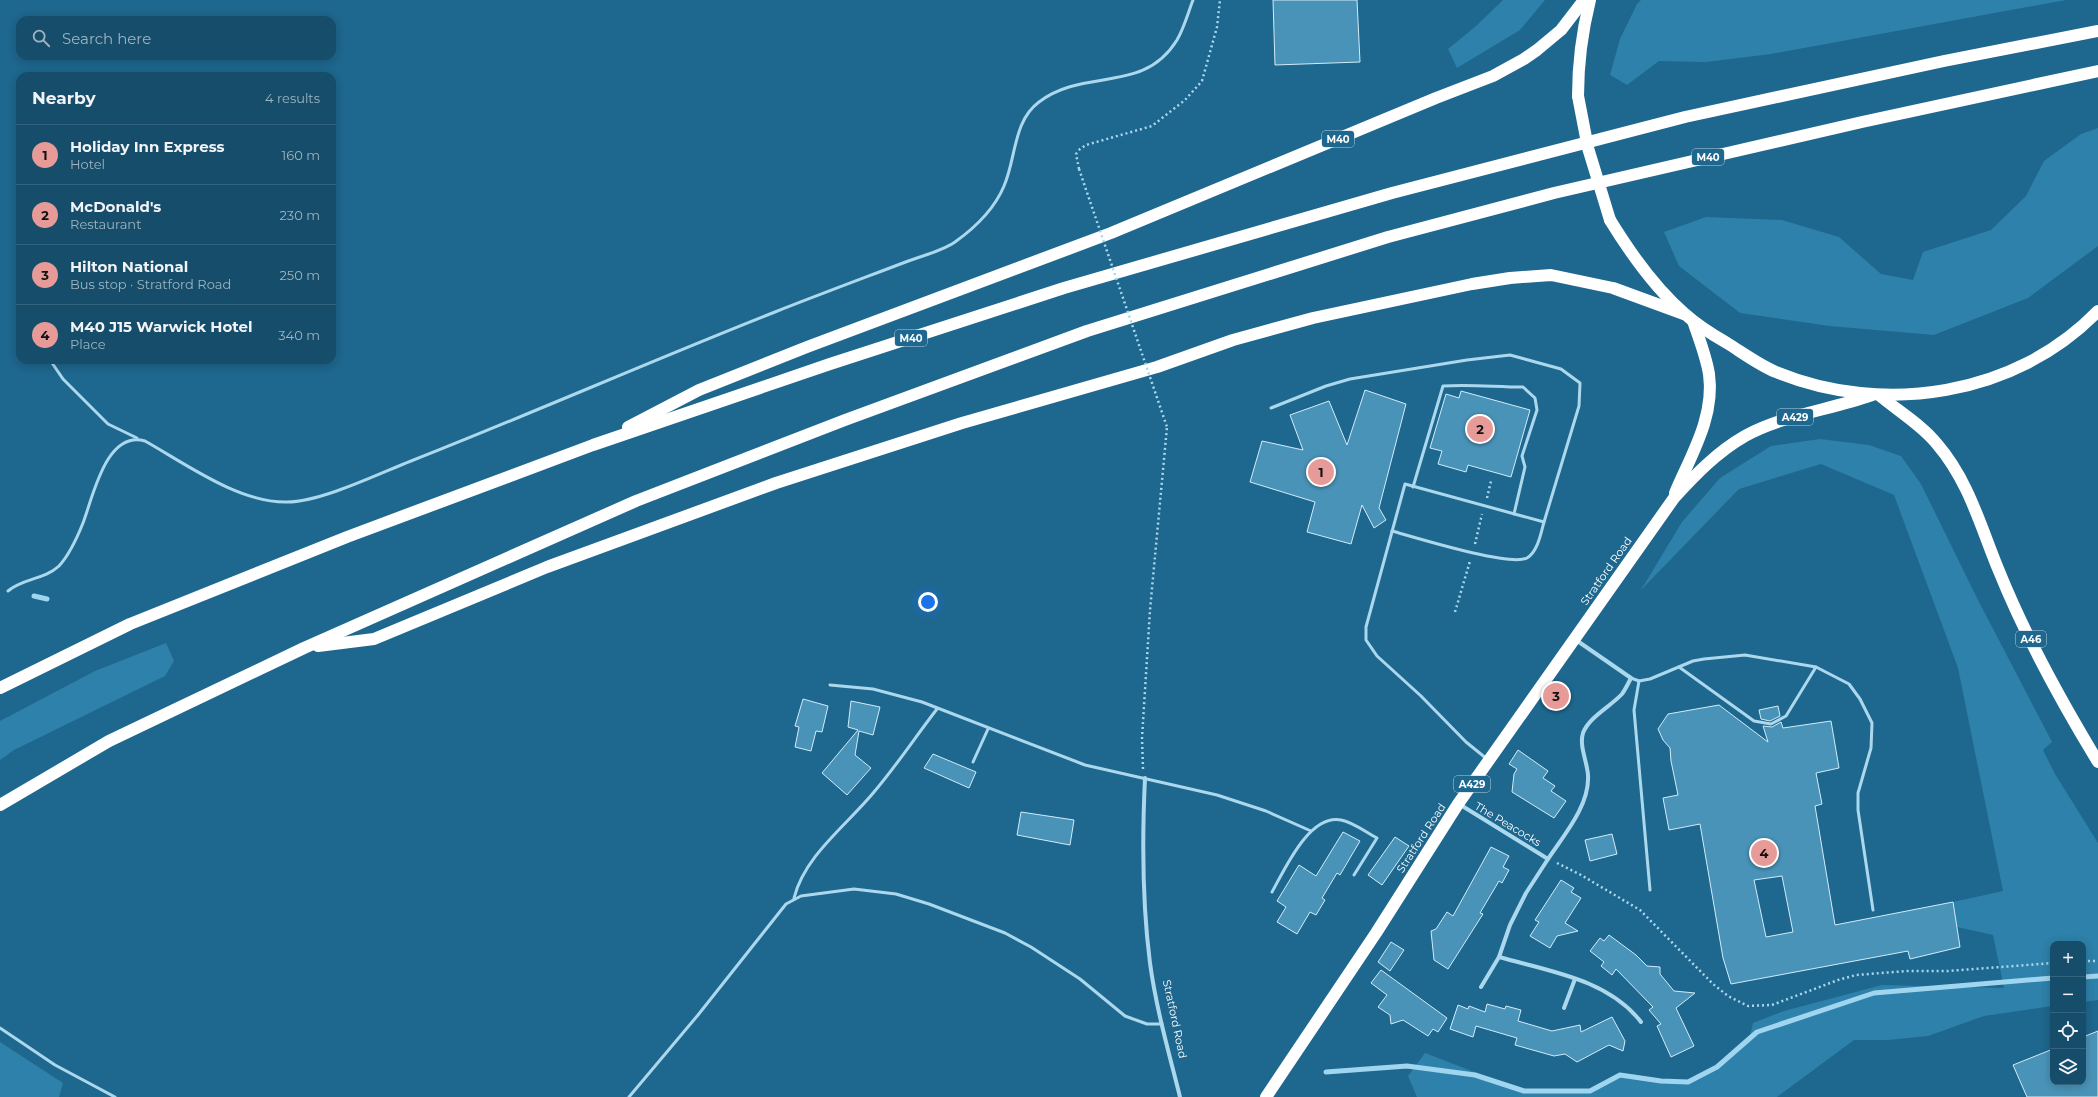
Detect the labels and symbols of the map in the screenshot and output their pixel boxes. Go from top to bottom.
road number: M40 [1322,131,1354,147]
road number: M40 [1692,149,1724,165]
road number: M40 [895,330,927,346]
road number: A429 [1777,409,1813,425]
pin: 2 [1467,414,1493,444]
pin: 1 [1308,457,1334,487]
street label: Stratford Road [1577,534,1635,608]
your location [918,592,938,612]
road number: A46 [2016,631,2046,647]
pin: 3 [1543,681,1569,711]
road number: A429 [1454,776,1490,792]
street label: The Peacocks [1472,799,1544,850]
street label: Stratford Road [1393,801,1449,875]
pin: 4 [1751,838,1777,868]
street label: Stratford Road [1160,978,1190,1060]

